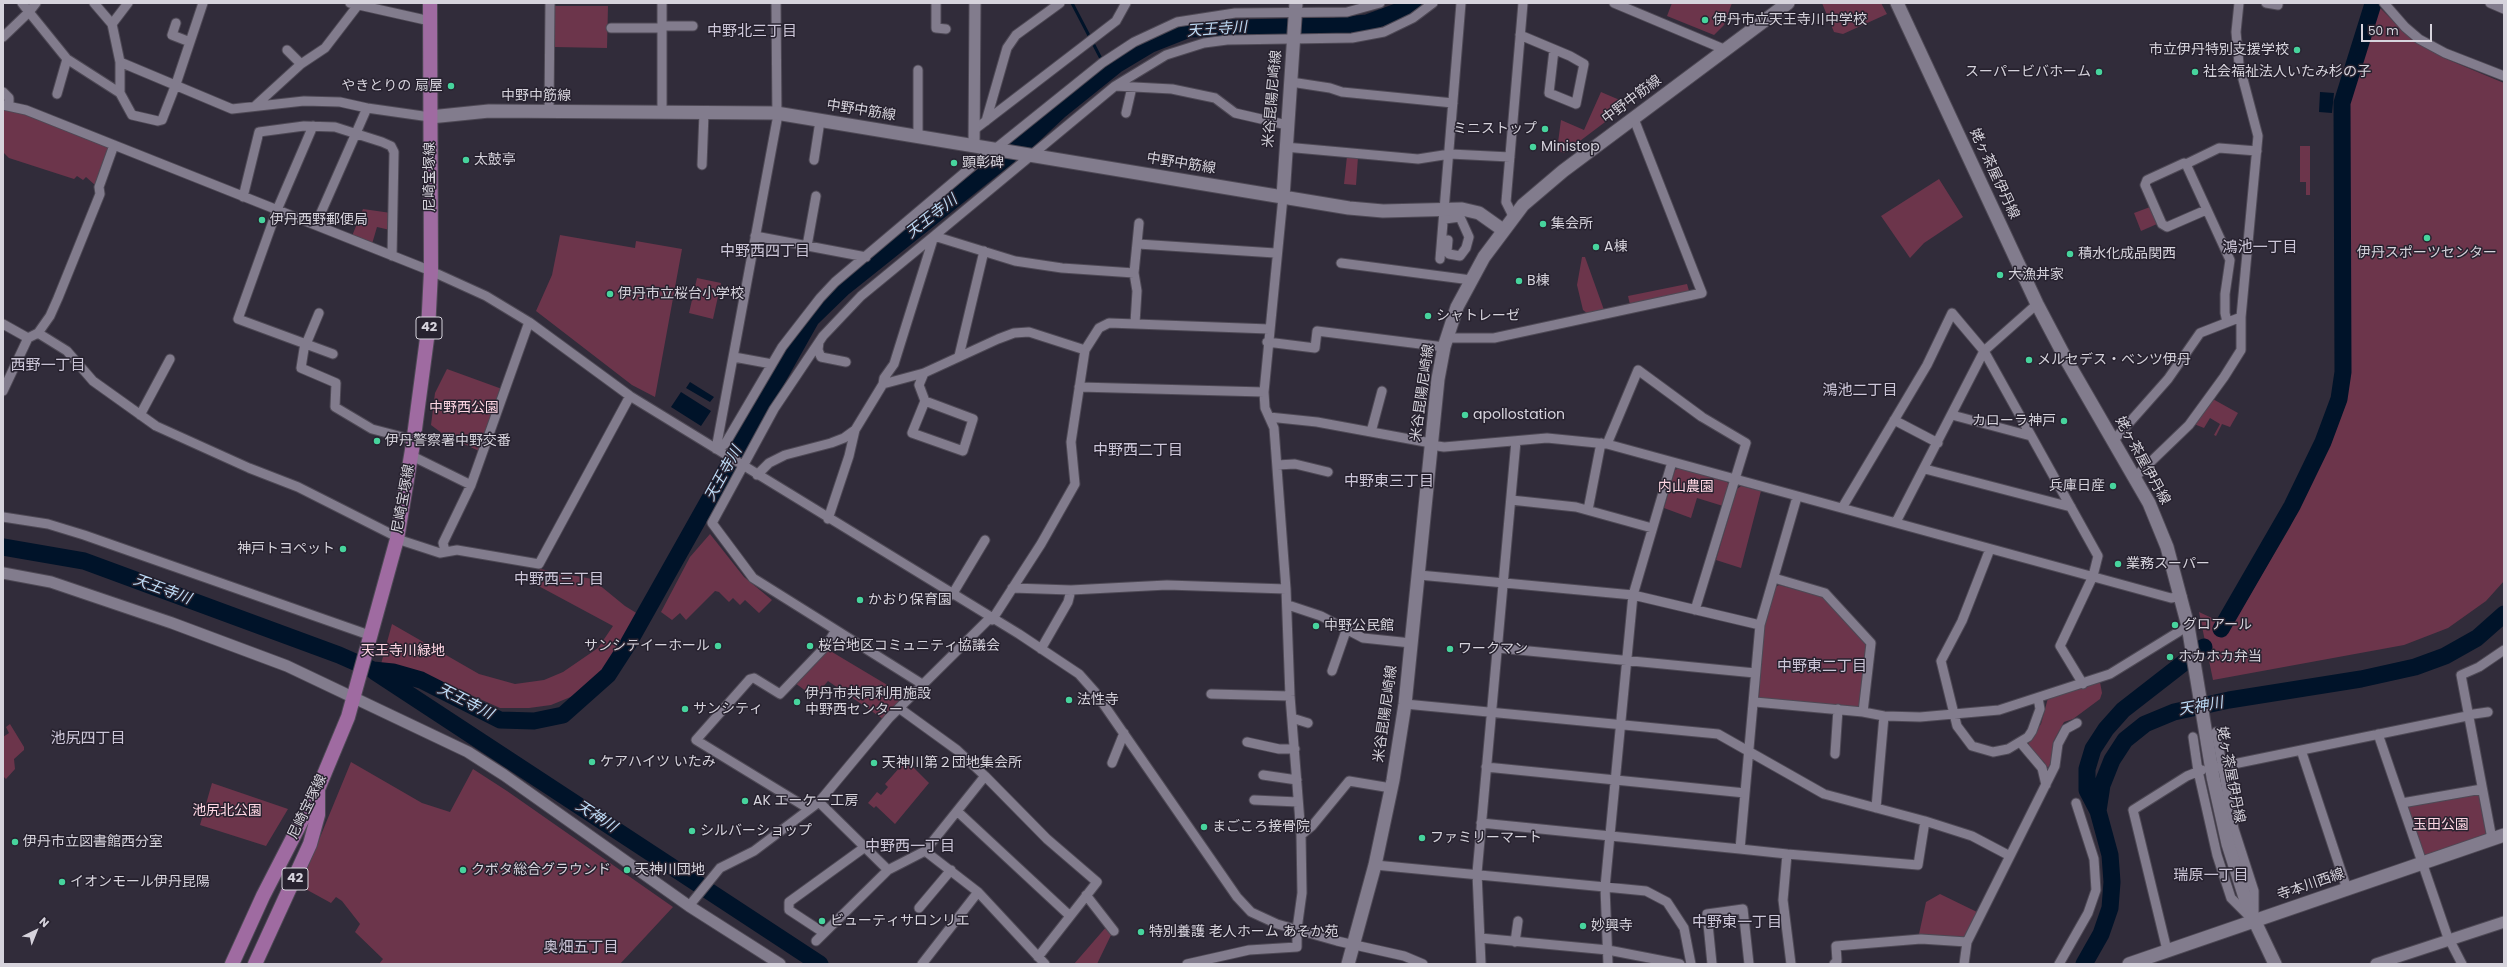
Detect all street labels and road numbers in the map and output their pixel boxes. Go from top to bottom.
street label: 米谷昆陽尼崎線 [1260,49,1286,149]
street label: 中野中筋線 [1599,72,1665,128]
street label: 中野中筋線 [501,88,571,104]
street label: 中野中筋線 [825,97,897,125]
street label: 姥ヶ茶屋伊丹線 [1966,126,2022,222]
street label: 尼崎宝塚線 [422,142,438,212]
street label: 中野中筋線 [1145,150,1217,178]
road number: 42 [416,317,442,339]
street label: 米谷昆陽尼崎線 [1408,343,1438,443]
street label: 姥ヶ茶屋伊丹線 [2111,414,2173,508]
street label: 尼崎宝塚線 [390,463,418,535]
street label: 米谷昆陽尼崎線 [1371,664,1401,764]
street label: 姥ヶ茶屋伊丹線 [2212,725,2248,825]
street label: 尼崎宝塚線 [285,772,331,842]
street label: 寺本川西線 [2275,866,2347,904]
road number: 42 [282,868,308,890]

